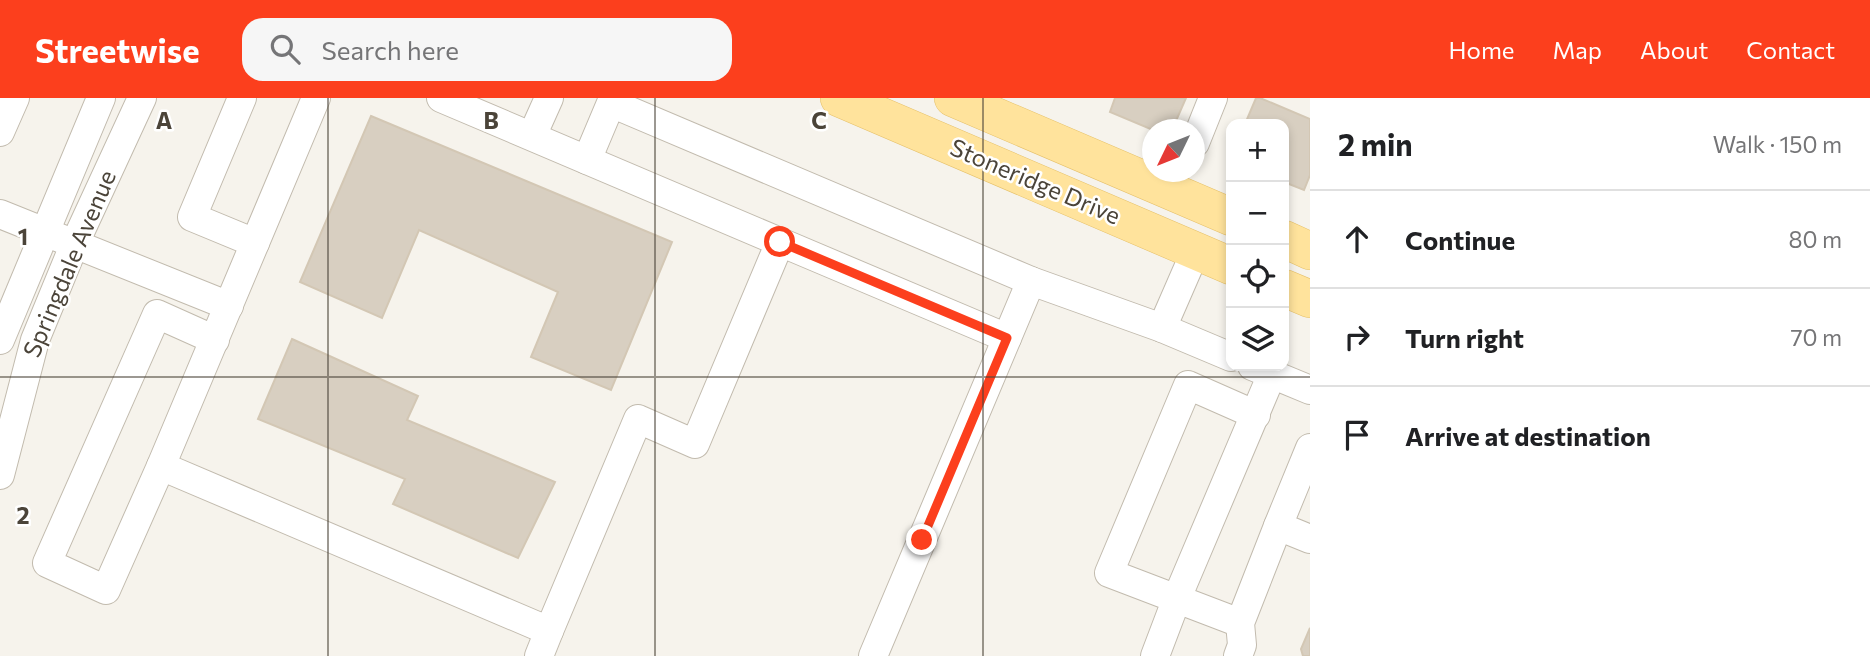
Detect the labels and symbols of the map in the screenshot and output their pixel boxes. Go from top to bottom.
text: A [156,106,173,134]
text: B [483,106,499,134]
text: C [811,106,827,134]
north arrow [1142,119,1205,182]
street label: Stoneridge Drive [946,132,1125,229]
street label: Springdale Avenue [16,166,121,361]
text: 1 [18,222,28,250]
route start [764,226,795,257]
text: 2 [16,501,30,529]
route end [906,524,937,555]

